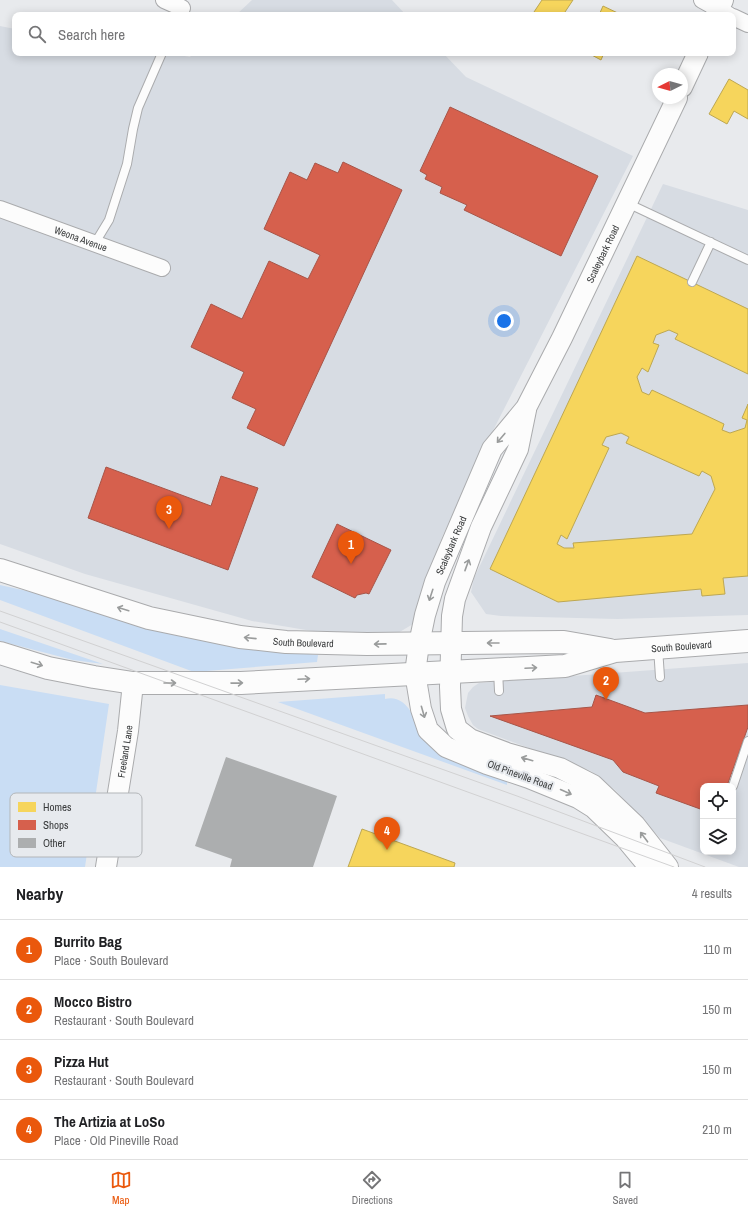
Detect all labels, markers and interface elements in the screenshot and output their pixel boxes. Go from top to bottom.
search box [12,12,736,56]
icon: search [26,23,48,45]
text: Search here [58,24,125,45]
north arrow [652,68,688,104]
street label: Weona Avenue [53,223,109,254]
street label: Scaleybark Road [583,223,622,285]
your location [494,311,514,331]
one-way arrow [496,433,505,444]
pin: 3 [156,496,182,529]
street label: Scaleybark Road [432,514,469,577]
pin: 1 [338,531,364,564]
one-way arrow [464,558,471,571]
one-way arrow [427,588,434,601]
one-way arrow [117,605,130,612]
one-way arrow [244,634,257,642]
street label: South Boulevard [272,634,334,650]
street label: South Boulevard [651,637,712,655]
one-way arrow [487,639,500,647]
one-way arrow [374,640,387,648]
one-way arrow [31,661,44,668]
one-way arrow [524,664,537,671]
pin: 2 [593,667,619,700]
one-way arrow [297,676,310,683]
one-way arrow [163,679,176,687]
one-way arrow [230,679,243,687]
one-way arrow [419,705,427,718]
street label: Freeland Lane [114,724,135,779]
one-way arrow [521,755,534,762]
street label: Old Pineville Road [486,757,554,793]
map controls [700,783,736,855]
button: locate [700,783,736,819]
one-way arrow [559,789,571,797]
legend [10,793,142,857]
text: Homes [43,800,72,814]
pin: 4 [374,817,400,850]
text: Shops [43,818,69,832]
button: layers [700,819,736,855]
one-way arrow [639,831,648,842]
text: Other [43,836,66,850]
text: Nearby [16,882,63,905]
text: 4 results [692,885,732,902]
text: Burrito Bag [54,931,122,952]
text: 1 [26,941,32,958]
text: 110 m [703,941,732,958]
text: Place · South Boulevard [54,952,168,969]
text: Mocco Bistro [54,991,132,1012]
text: 2 [26,1001,32,1018]
text: 150 m [702,1001,732,1018]
text: Restaurant · South Boulevard [54,1012,194,1029]
text: Pizza Hut [54,1051,109,1072]
text: 3 [26,1061,32,1078]
text: 150 m [702,1061,732,1078]
text: Restaurant · South Boulevard [54,1072,194,1089]
text: The Artizia at LoSo [54,1111,165,1132]
text: 4 [26,1121,32,1138]
text: 210 m [702,1121,732,1138]
text: Place · Old Pineville Road [54,1132,178,1149]
tab: Map [110,1169,132,1207]
tab: Directions [352,1169,393,1207]
tab: Saved [613,1169,638,1207]

